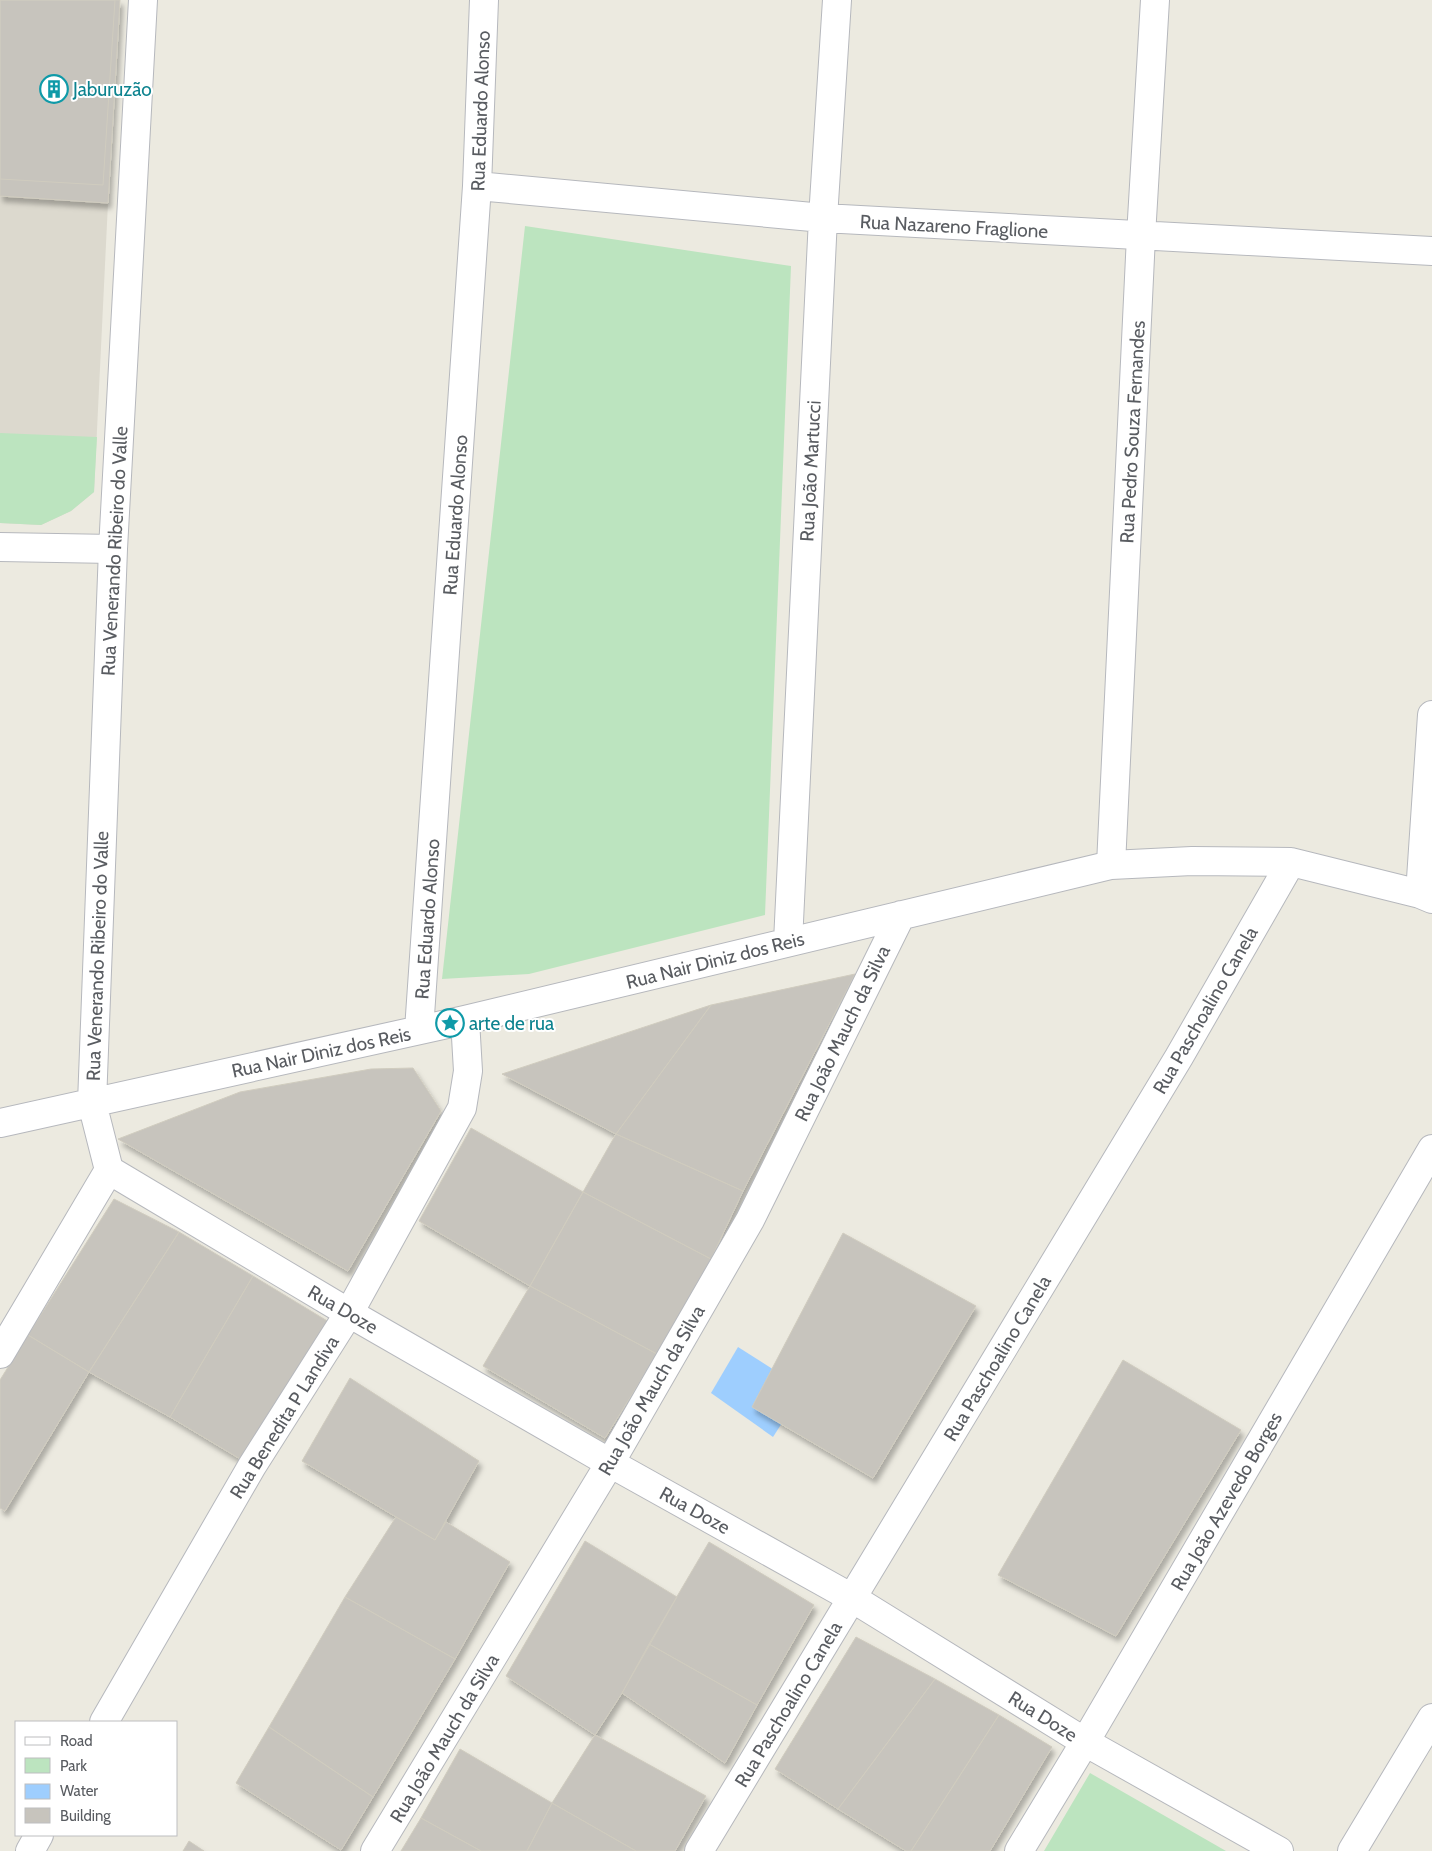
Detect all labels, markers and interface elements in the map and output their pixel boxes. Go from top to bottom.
street label: Rua Eduardo Alonso [466,30,495,192]
building icon: Jaburuzão [39,74,69,104]
place label: Jaburuzão [72,78,152,101]
street label: Rua Nazareno Fraglione [859,210,1049,243]
street label: Rua Pedro Souza Fernandes [1115,320,1150,544]
street label: Rua João Martucci [795,400,826,542]
street label: Rua Venerando Ribeiro do Valle [96,425,133,676]
street label: Rua Eduardo Alonso [438,434,473,596]
street label: Rua Venerando Ribeiro do Valle [82,830,113,1081]
street label: Rua Eduardo Alonso [410,838,445,1000]
street label: Rua Paschoalino Canela [1148,923,1263,1098]
street label: Rua Nair Diniz dos Reis [624,927,807,994]
street label: Rua João Mauch da Silva [790,942,895,1125]
place icon: arte de rua [435,1008,465,1038]
place label: arte de rua [469,1012,554,1035]
street label: Rua Nair Diniz dos Reis [229,1022,413,1083]
street label: Rua Paschoalino Canela [939,1271,1056,1445]
street label: Rua Doze [304,1280,382,1339]
street label: Rua João Mauch da Silva [593,1301,710,1479]
street label: Rua Benedita P Landiva [225,1332,344,1503]
street label: Rua João Azevedo Borges [1166,1408,1287,1595]
street label: Rua Doze [656,1482,734,1539]
street label: Rua Paschoalino Canela [730,1617,847,1791]
street label: Rua João Mauch da Silva [385,1650,504,1827]
street label: Rua Doze [1004,1686,1082,1747]
legend [15,1721,178,1836]
text: Road [60,1732,93,1750]
text: Park [60,1757,87,1775]
text: Water [60,1782,98,1800]
text: Building [60,1807,111,1825]

